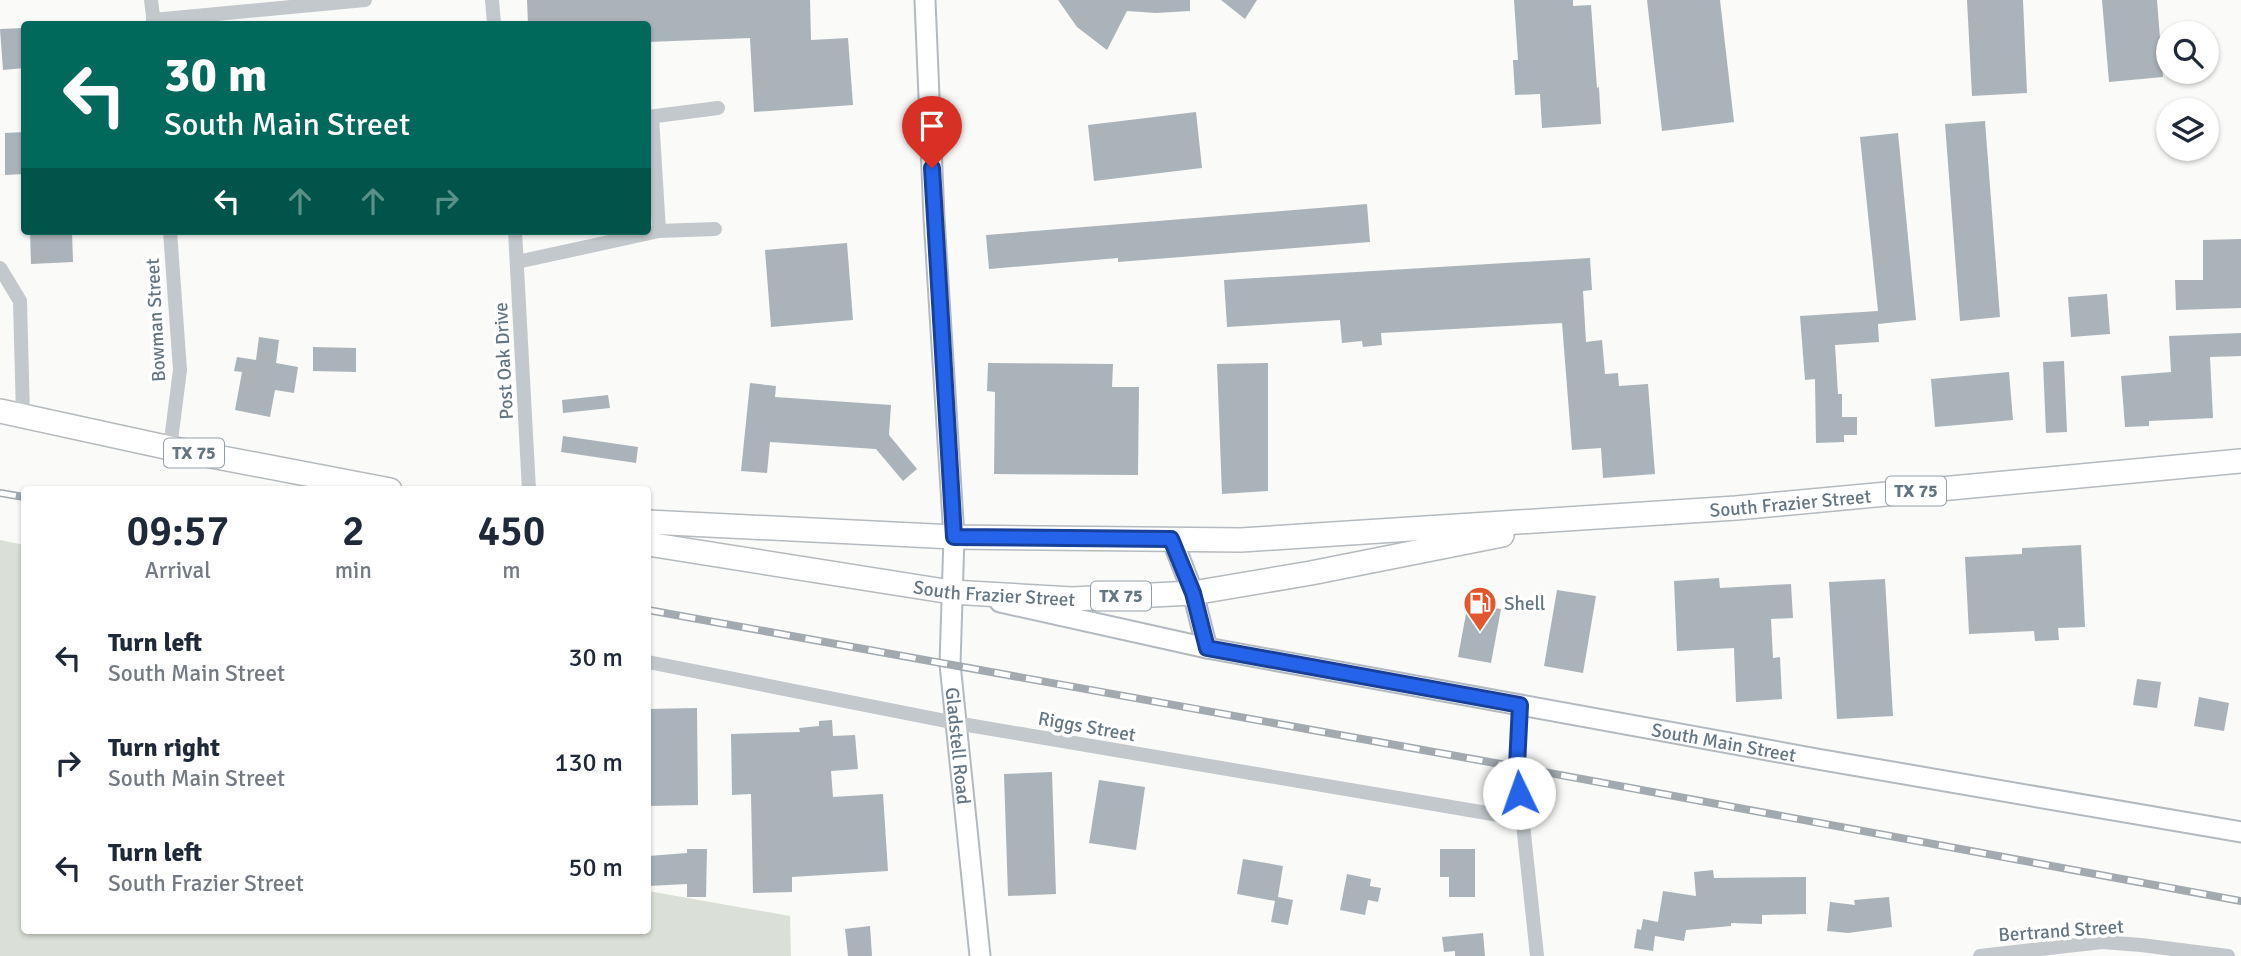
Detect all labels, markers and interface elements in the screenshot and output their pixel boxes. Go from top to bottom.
map controls [2156,21,2219,161]
button: search [2156,21,2219,84]
text: 30 m [164,45,267,105]
icon: left [49,49,140,140]
pin [902,96,962,168]
button: layers [2156,98,2219,161]
text: South Main Street [164,105,410,144]
icon: arrive [913,107,951,145]
icon: left [208,182,246,220]
icon: ahead [281,182,319,220]
icon: ahead [354,182,392,220]
icon: right [427,182,465,220]
street label: Bowman Street [141,257,171,382]
street label: Post Oak Drive [489,302,519,420]
road number: TX 75 [164,438,224,467]
road number: TX 75 [1886,476,1946,505]
street label: South Frazier Street [1709,484,1873,523]
text: 09:57 [127,506,229,557]
text: 2 [342,506,365,557]
text: 450 [477,506,545,557]
text: Arrival [145,556,211,585]
text: min [335,556,372,585]
text: m [502,556,521,585]
street label: South Frazier Street [912,575,1076,612]
road number: TX 75 [1091,582,1151,610]
fuel station icon: Shell [1461,584,1499,633]
place label: Shell [1504,592,1545,616]
text: Turn left [108,627,202,659]
icon: left [49,639,87,677]
text: 30 m [568,642,623,674]
text: South Main Street [108,659,285,688]
street label: Gladstell Road [939,686,975,806]
street label: Riggs Street [1036,707,1138,747]
street label: South Main Street [1650,718,1798,768]
text: Turn right [108,732,220,764]
icon: right [49,744,87,782]
text: 130 m [554,747,623,779]
position arrow [1482,756,1556,830]
text: South Main Street [108,764,285,793]
text: Turn left [108,837,202,869]
icon: left [49,849,87,887]
text: 50 m [568,852,623,884]
text: South Frazier Street [108,869,304,898]
street label: Bertrand Street [1998,915,2125,947]

